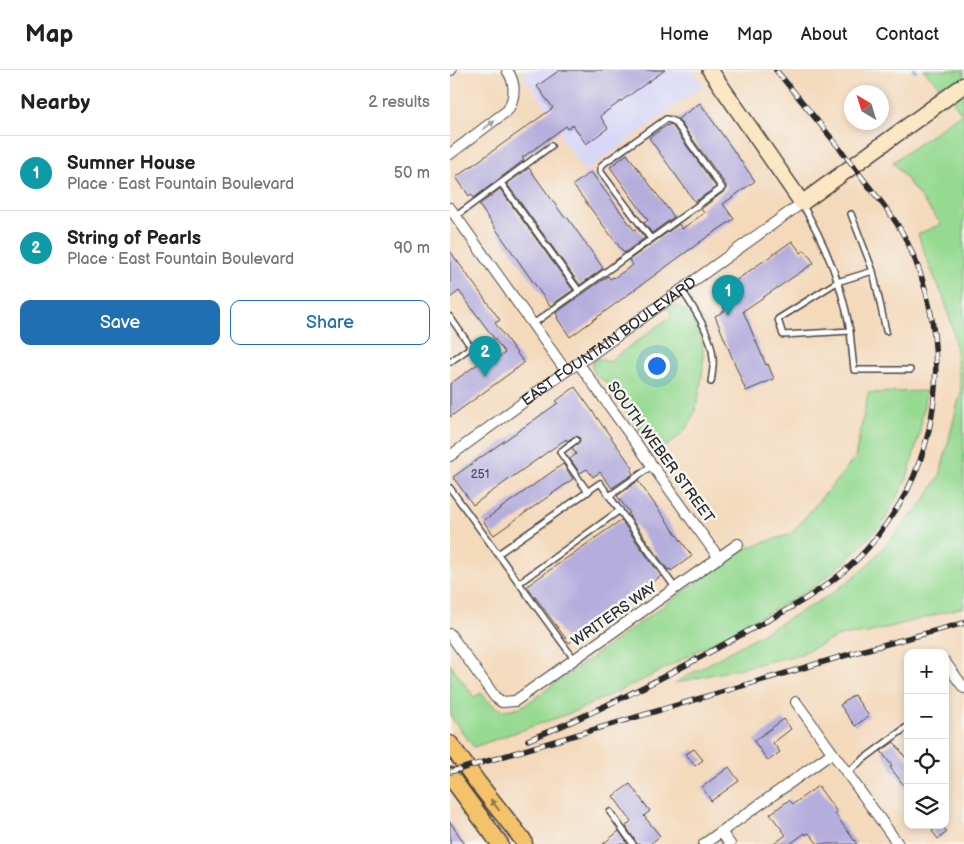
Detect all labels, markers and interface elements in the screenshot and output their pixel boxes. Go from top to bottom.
text: Map [25,20,73,49]
text: Home [660,24,709,45]
text: Map [737,24,773,45]
text: About [801,24,848,45]
text: Contact [876,24,939,45]
north arrow [844,85,889,130]
text: Nearby [20,90,90,115]
text: 2 results [368,93,430,112]
one-way arrow [482,120,496,130]
text: Sumner House [67,152,195,175]
text: 1 [33,164,39,183]
text: 50 m [394,164,430,183]
text: Place · East Fountain Boulevard [67,175,294,194]
text: String of Pearls [67,227,201,250]
text: 2 [31,239,41,258]
text: 90 m [394,239,430,258]
text: Place · East Fountain Boulevard [67,250,294,269]
street label: EAST FOUNTAIN BOULEVARD [518,273,700,410]
pin: 1 [712,275,744,316]
button: Save [20,300,220,345]
button: Share [230,300,430,345]
pin: 2 [469,336,501,377]
your location [644,353,670,379]
street label: SOUTH WEBER STREET [603,378,718,527]
house number: 251 [471,467,489,482]
street label: WRITERS WAY [568,578,661,651]
map controls [904,649,949,829]
button: + [904,649,949,694]
button: − [904,694,949,739]
button: locate [904,739,949,784]
button: layers [904,784,949,829]
one-way arrow [490,798,500,812]

